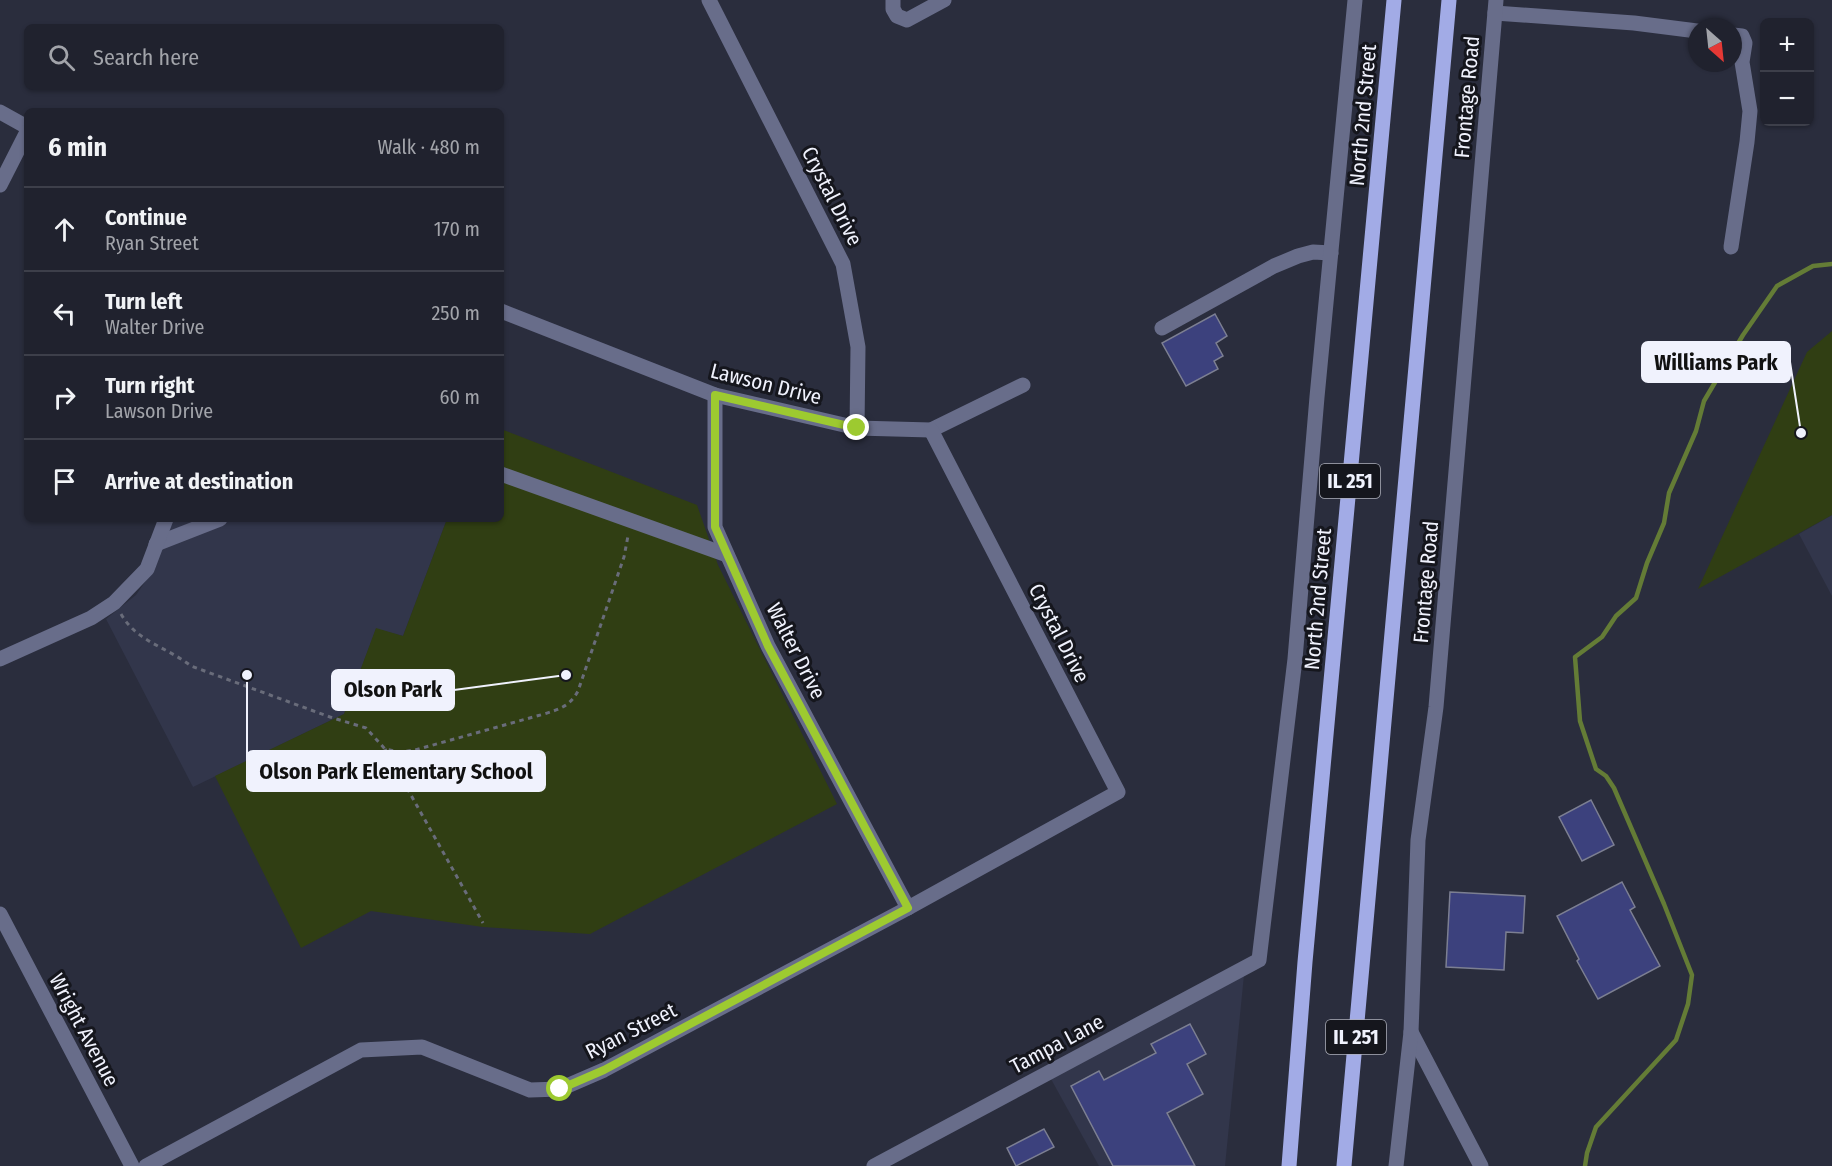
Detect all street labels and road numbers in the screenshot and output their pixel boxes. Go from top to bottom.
street label: Frontage Road [1449,35,1485,159]
street label: North 2nd Street [1344,43,1382,187]
street label: Crystal Drive [796,142,868,250]
street label: Lawson Drive [708,358,824,410]
road number: IL 251 [1320,464,1380,498]
street label: Frontage Road [1408,520,1444,644]
street label: North 2nd Street [1299,527,1337,671]
street label: Crystal Drive [1023,579,1095,687]
street label: Walter Drive [761,599,831,703]
street label: Wright Avenue [43,969,125,1091]
street label: Ryan Street [581,997,681,1065]
street label: Tampa Lane [1006,1009,1108,1079]
road number: IL 251 [1326,1020,1386,1054]

